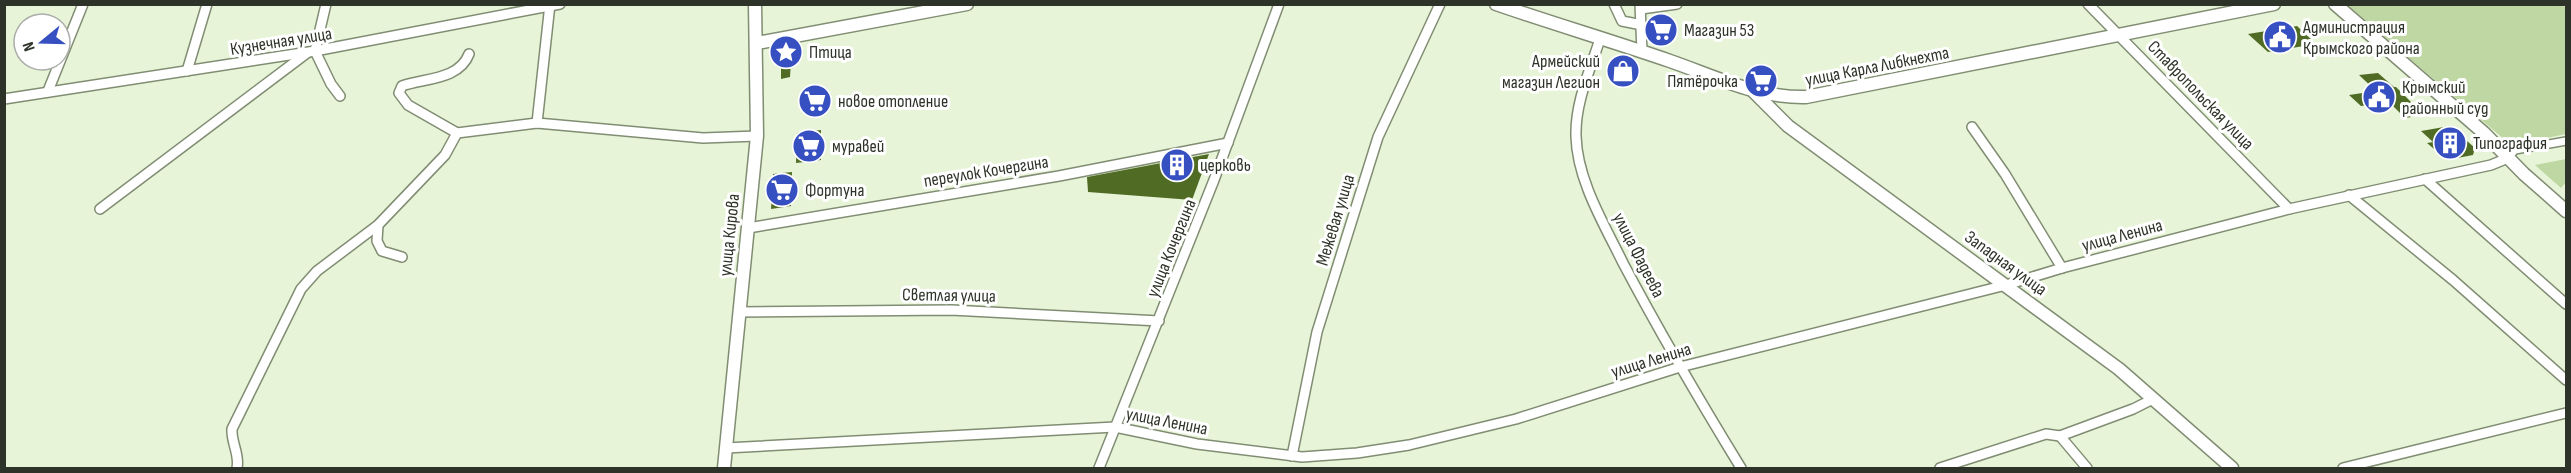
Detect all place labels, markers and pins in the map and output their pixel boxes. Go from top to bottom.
supermarket icon: Магазин 53 [1643,12,1679,48]
place label: Администрация Крымского района [2302,17,2420,59]
public building icon: Администрация Крымского района [2262,19,2298,55]
place label: Магазин 53 [1684,20,1754,41]
place icon: Птица [768,34,804,70]
place label: Птица [809,42,852,63]
place label: Армейский магазин Легион [1502,51,1600,93]
shop icon: Армейский магазин Легион [1605,53,1641,89]
supermarket icon: Пятёрочка [1743,63,1779,99]
place label: Пятёрочка [1667,71,1738,92]
place label: Крымский районный суд [2402,77,2488,119]
public building icon: Крымский районный суд [2361,79,2397,115]
supermarket icon: новое отопление [797,83,833,119]
place label: новое отопление [838,91,948,112]
building icon: Типография [2432,125,2468,161]
supermarket icon: муравей [791,128,827,164]
place label: Типография [2473,133,2547,154]
place label: муравей [832,136,884,157]
building icon: церковь [1159,147,1195,183]
place label: церковь [1200,155,1251,176]
supermarket icon: Фортуна [764,172,800,208]
place label: Фортуна [805,180,864,201]

